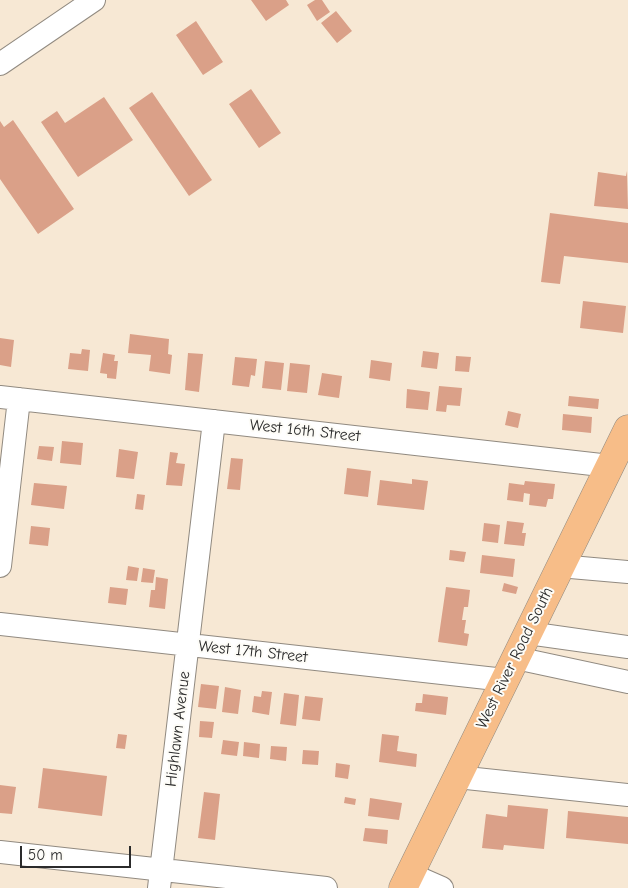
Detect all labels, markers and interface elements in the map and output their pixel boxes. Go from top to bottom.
street label: West 16th Street [249,416,361,446]
street label: West River Road South [472,584,558,732]
street label: West 17th Street [197,637,309,667]
street label: Highlawn Avenue [161,670,195,788]
scale bar [22,836,134,868]
text: 50 m [28,846,63,864]

